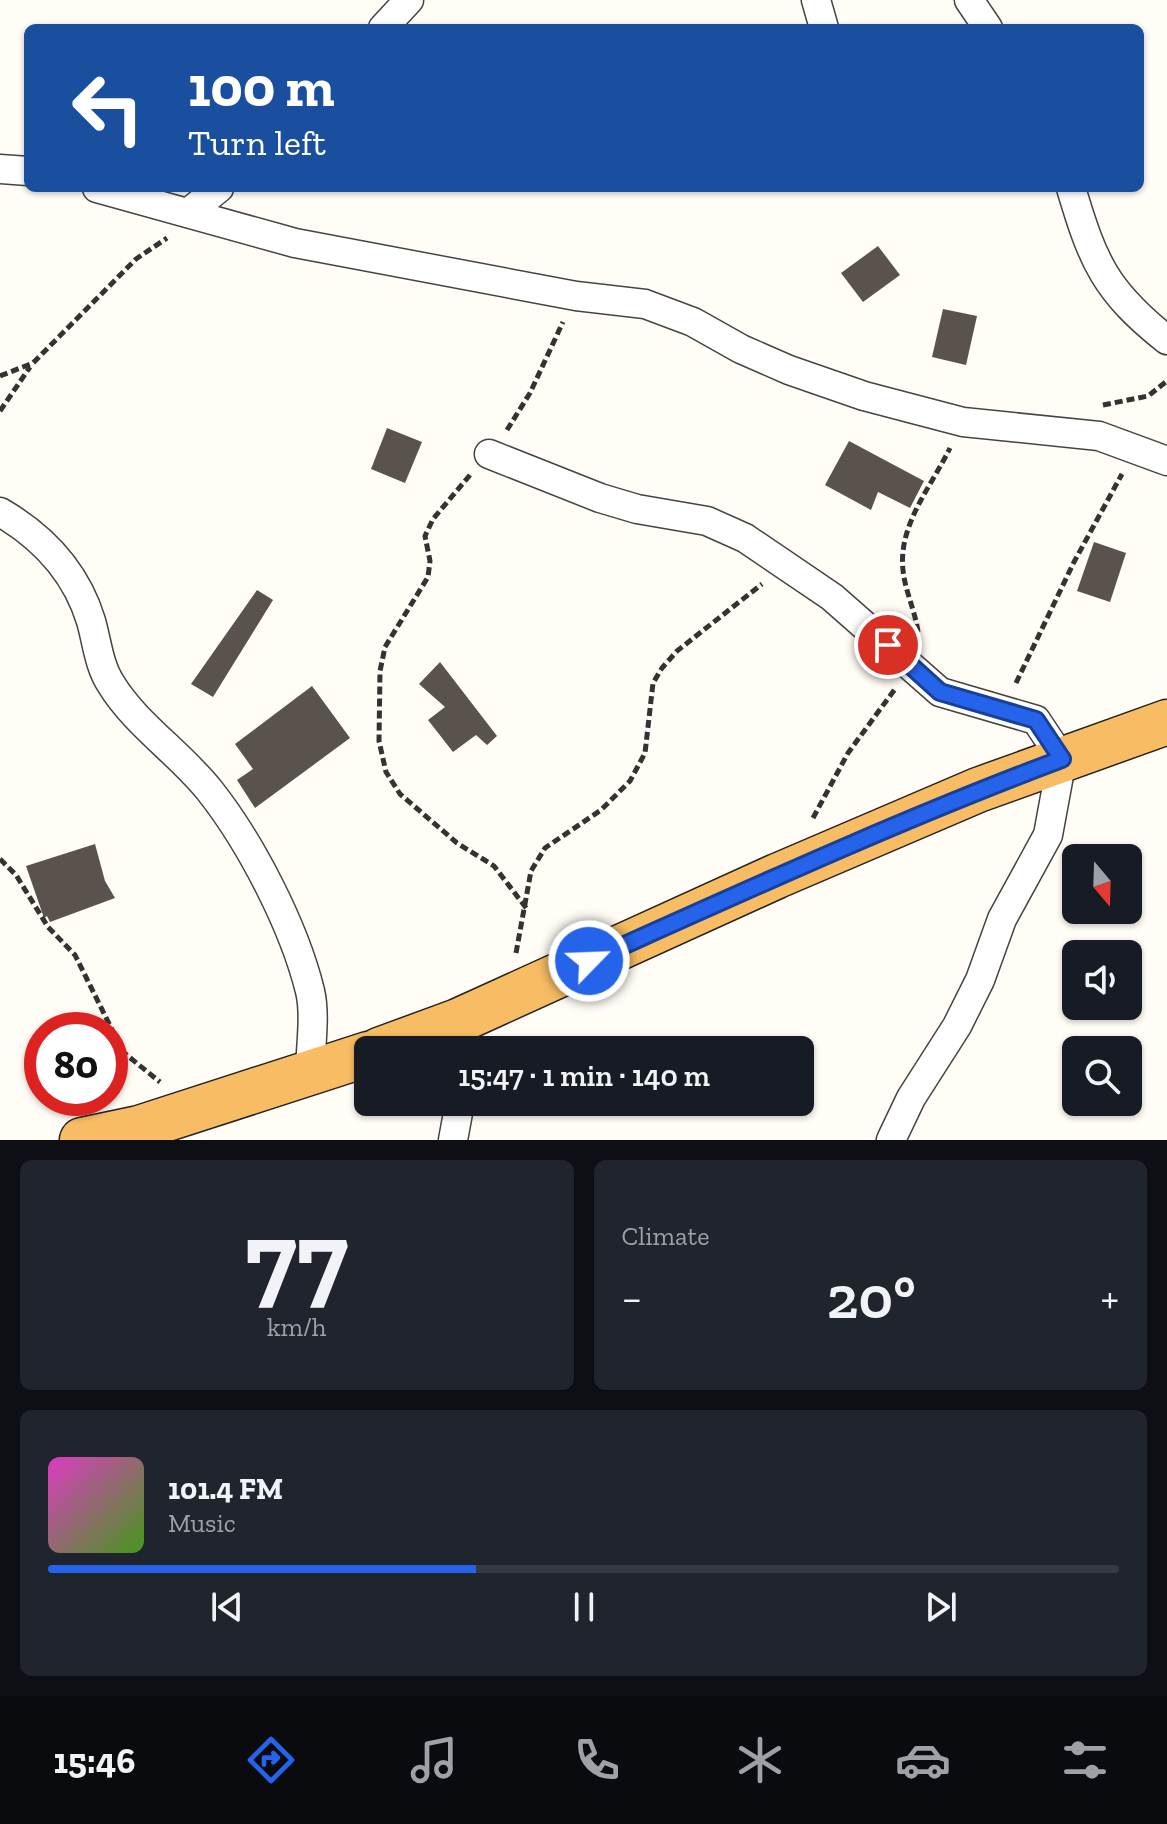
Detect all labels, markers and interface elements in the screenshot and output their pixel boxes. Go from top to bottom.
text: 100 m [188,53,335,120]
icon: left [56,56,160,160]
text: Turn left [188,121,326,164]
pin [854,611,922,679]
icon: arrive [866,623,910,667]
north arrow [1062,844,1142,924]
map controls [1062,844,1142,1116]
position arrow [547,919,631,1003]
button: sound [1062,940,1142,1020]
speed limit sign: 80 [24,1012,128,1116]
button: search [1062,1036,1142,1116]
text: 15:47 · 1 min · 140 m [458,1058,710,1094]
text: 77 [245,1196,348,1321]
text: Climate [622,1220,709,1252]
text: 20° [827,1261,916,1333]
text: − [622,1271,642,1324]
text: + [1100,1271,1119,1324]
text: km/h [267,1311,326,1343]
text: 101.4 FM [168,1471,283,1507]
text: Music [168,1507,236,1539]
icon: previous [205,1585,249,1629]
icon: pause [562,1585,606,1629]
icon: next [919,1585,963,1629]
icon: directions [243,1732,299,1788]
icon: music [406,1732,462,1788]
icon: phone [569,1732,625,1788]
icon: climate [732,1732,788,1788]
icon: car [895,1732,951,1788]
icon: filters [1057,1732,1113,1788]
text: 15:46 [53,1739,136,1782]

